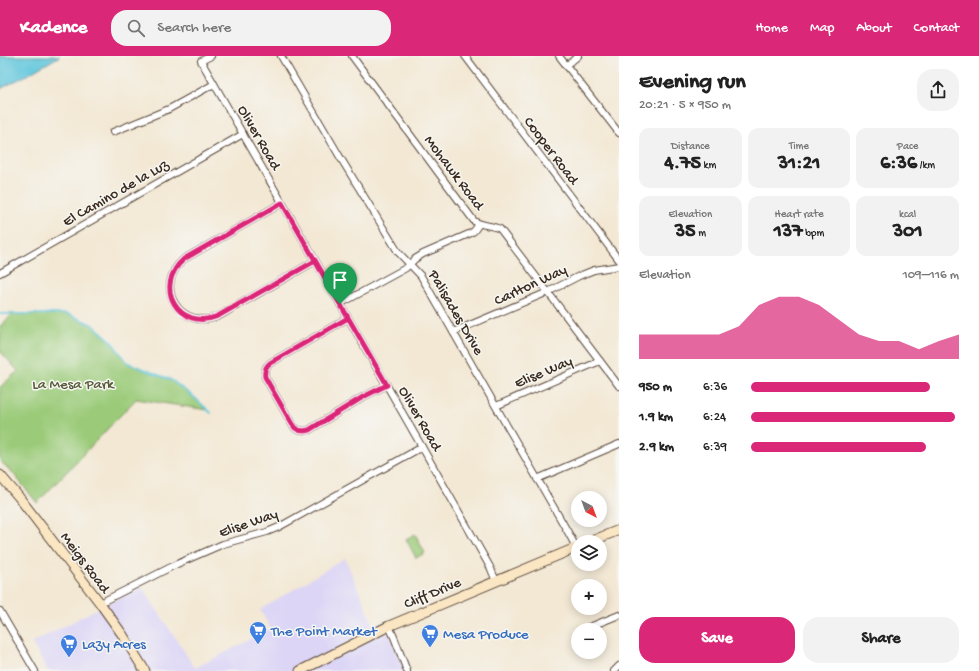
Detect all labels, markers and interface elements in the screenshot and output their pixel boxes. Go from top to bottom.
search box [111,10,391,46]
text: Kadence [20,17,87,40]
icon: search [125,17,147,39]
text: Search here [157,19,231,37]
text: Home [756,20,788,37]
text: Map [810,20,834,37]
text: About [856,20,892,37]
text: Contact [914,20,959,37]
button: share [917,69,959,111]
text: Evening run [639,70,746,96]
text: 20:21 · 5 × 950 m [639,98,731,113]
street label: Oliver Road [233,103,285,175]
street label: Cooper Road [519,114,583,190]
street label: Mohawk Road [419,132,488,215]
text: Distance [671,141,710,153]
text: Time [789,141,809,153]
text: Pace [897,141,918,153]
text: 4.75 [664,153,701,176]
text: 31:21 [778,153,820,176]
text: 6:36 [880,153,917,176]
street label: El Camino de la Luz [60,156,173,231]
text: km [701,160,716,172]
text: /km [917,160,935,172]
text: Elevation [668,209,712,221]
text: Heart rate [774,209,824,221]
text: kcal [899,209,916,221]
text: 35 [675,221,696,244]
text: 137 [774,221,803,244]
text: 301 [893,221,923,244]
text: m [696,228,706,240]
text: bpm [803,228,824,240]
street label: Carlton Way [492,261,571,310]
pin [323,263,357,304]
street label: Palisades Drive [423,266,487,359]
text: Elevation [639,268,691,283]
text: 109–116 m [902,268,959,283]
icon: arrive [329,269,351,291]
street label: Elise Way [512,352,576,393]
park label: La Mesa Park [32,376,115,394]
text: 950 m [639,380,672,395]
text: 6:36 [703,380,727,395]
street label: Oliver Road [394,384,446,456]
text: 1.9 km [639,410,673,425]
text: 6:24 [703,410,726,425]
text: 2.9 km [639,440,674,455]
text: 6:39 [703,440,727,455]
north arrow [571,491,607,527]
map controls [571,491,607,659]
street label: Elise Way [217,505,281,542]
street label: Meigs Road [56,529,114,598]
button: layers [571,535,607,571]
street label: Cliff Drive [402,574,464,614]
button: + [571,579,607,615]
button: Save [639,617,795,663]
button: Share [803,617,959,663]
supermarket icon: The Point Market [248,620,268,645]
place label: The Point Market [270,623,379,641]
supermarket icon: Mesa Produce [420,623,440,648]
button: − [571,623,607,659]
place label: Mesa Produce [443,626,529,644]
supermarket icon: Lazy Acres [59,633,79,658]
place label: Lazy Acres [82,636,146,654]

